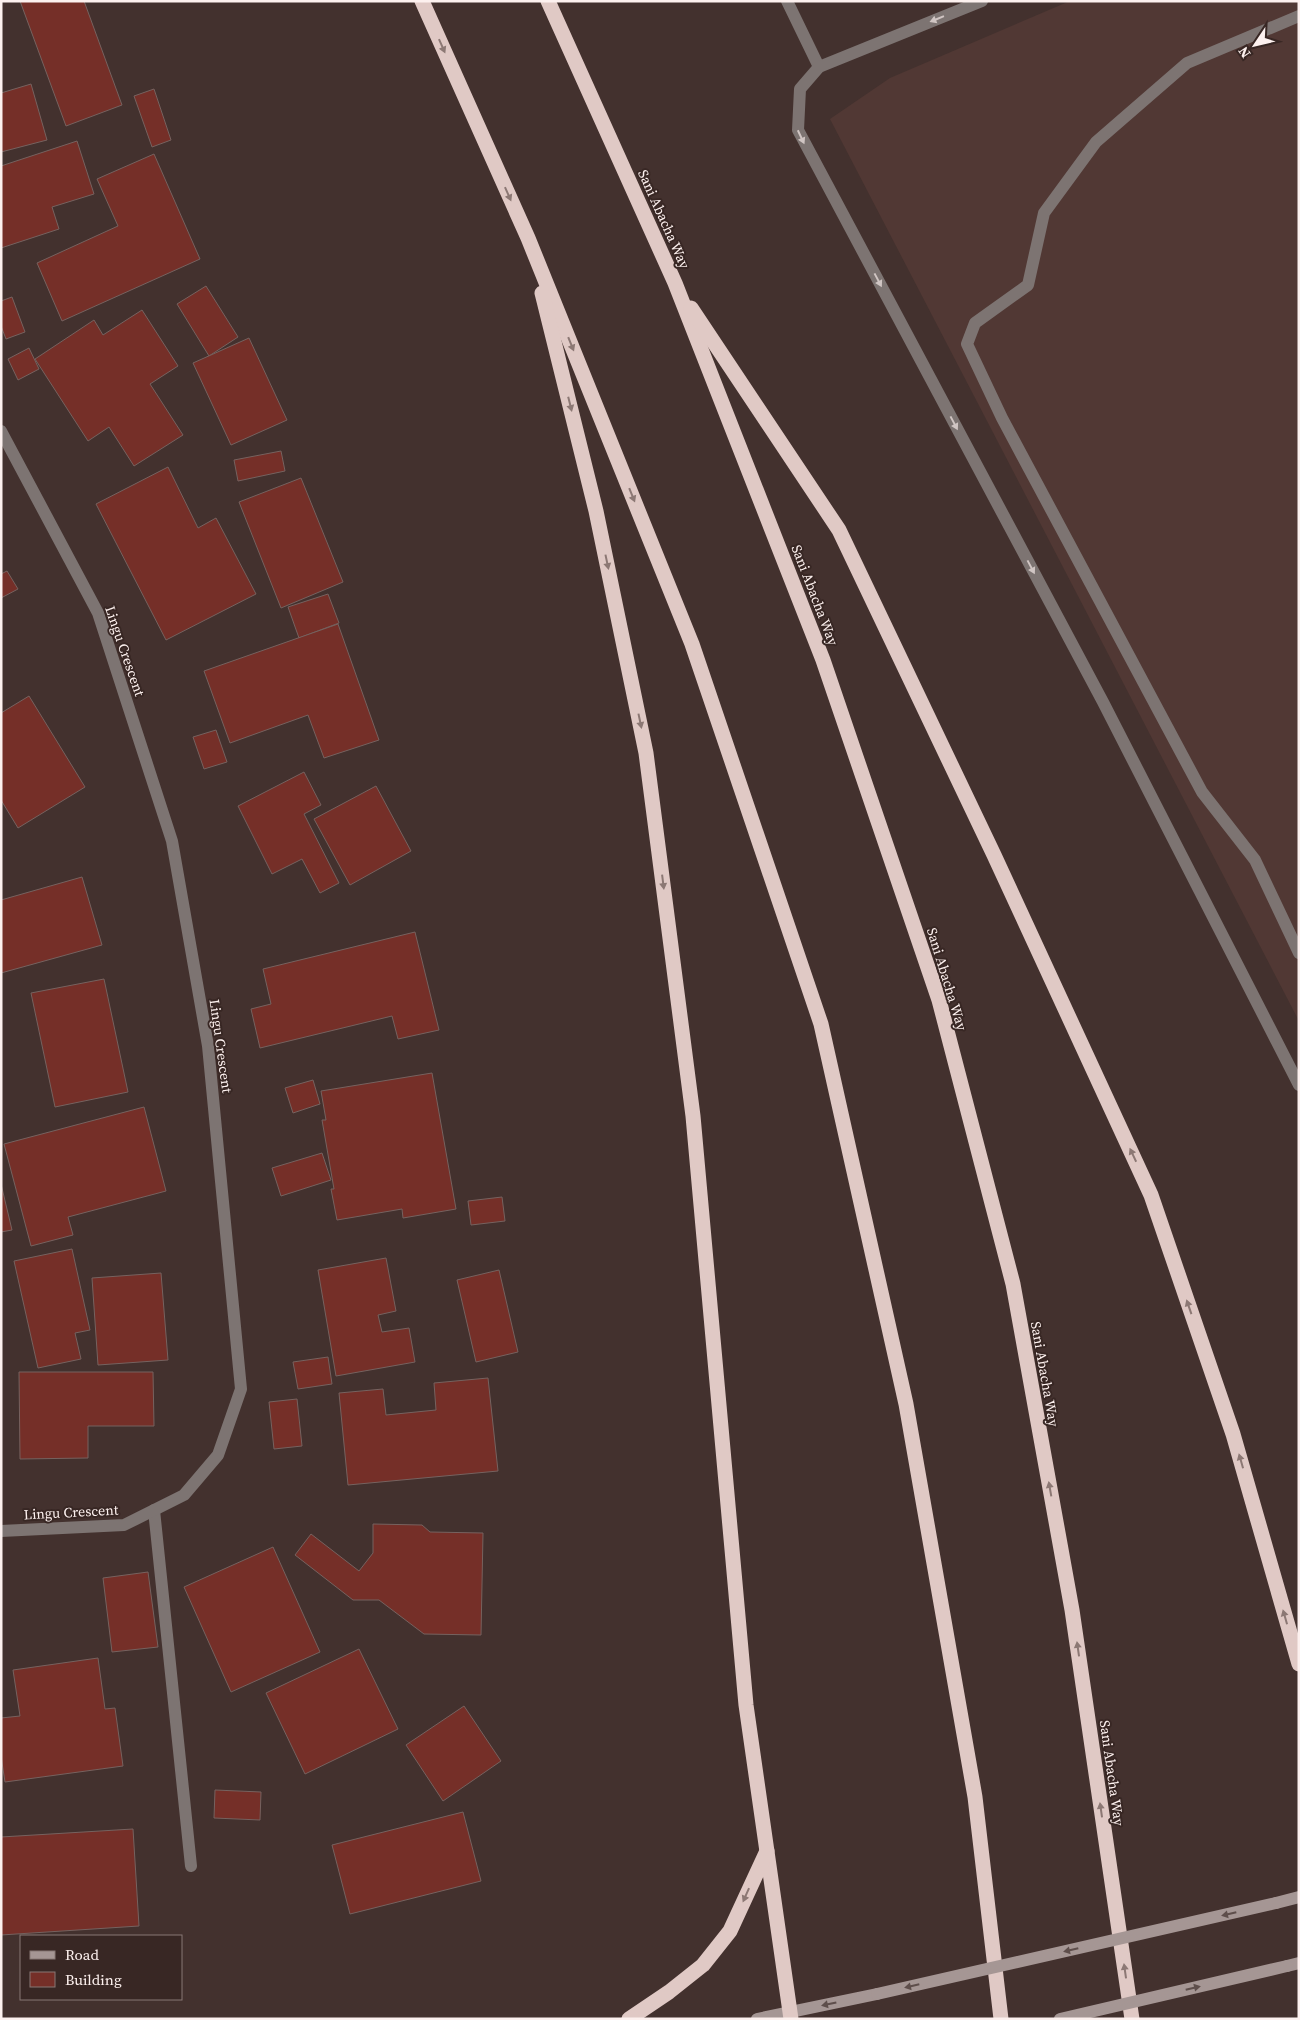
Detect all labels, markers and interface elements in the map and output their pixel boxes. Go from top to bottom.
one-way arrow [930,16,944,24]
north arrow [1230,20,1280,70]
one-way arrow [439,39,447,53]
text: N [1233,43,1255,62]
one-way arrow [797,129,806,144]
street label: Sani Abacha Way [633,166,695,272]
one-way arrow [505,187,513,201]
one-way arrow [874,273,882,287]
one-way arrow [567,337,575,351]
one-way arrow [566,397,574,412]
one-way arrow [950,416,958,431]
one-way arrow [628,488,636,502]
street label: Sani Abacha Way [787,542,844,649]
one-way arrow [603,555,611,570]
one-way arrow [1027,559,1035,574]
street label: Lingu Crescent [100,603,150,699]
one-way arrow [636,714,644,729]
one-way arrow [659,874,667,890]
street label: Sani Abacha Way [922,925,972,1034]
street label: Lingu Crescent [205,998,238,1095]
one-way arrow [1128,1148,1136,1162]
one-way arrow [1185,1299,1193,1314]
street label: Sani Abacha Way [1026,1320,1064,1429]
one-way arrow [1236,1453,1244,1468]
one-way arrow [1045,1480,1053,1496]
street label: Lingu Crescent [23,1500,119,1524]
one-way arrow [1281,1610,1289,1625]
one-way arrow [1073,1641,1081,1657]
street label: Sani Abacha Way [1095,1719,1129,1828]
one-way arrow [1097,1801,1105,1817]
one-way arrow [742,1888,750,1902]
one-way arrow [1221,1910,1236,1918]
legend [20,1935,182,2000]
text: Road [65,1944,99,1965]
one-way arrow [1063,1946,1078,1954]
one-way arrow [1120,1962,1128,1978]
text: Building [65,1969,122,1990]
one-way arrow [905,1982,920,1990]
one-way arrow [1185,1984,1201,1992]
one-way arrow [821,2000,836,2008]

